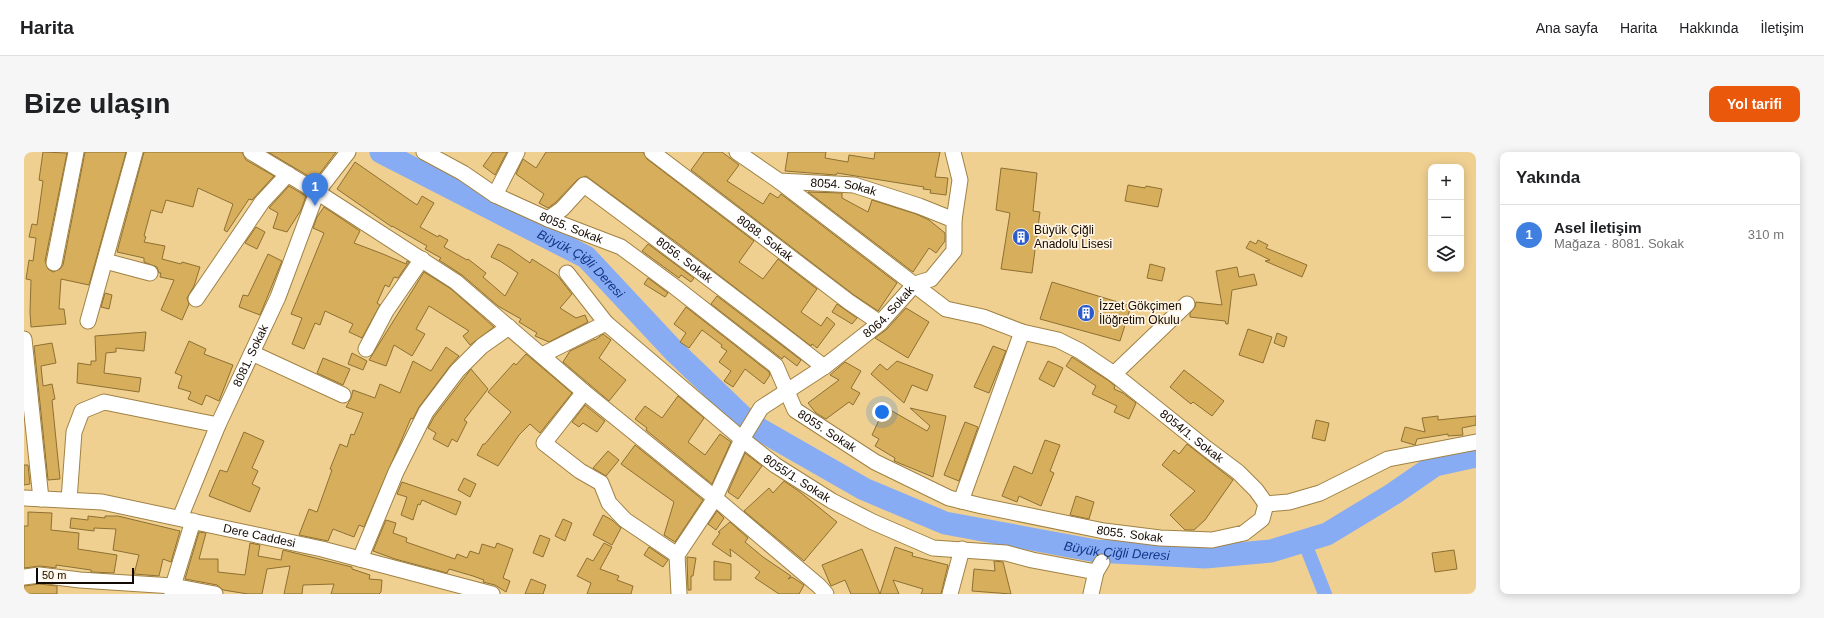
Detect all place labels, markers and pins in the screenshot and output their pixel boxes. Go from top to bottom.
pin: 1 [302,173,328,206]
place label: Büyük Çiğli Anadolu Lisesi [1034,223,1112,251]
building icon: Büyük Çiğli Anadolu Lisesi [1011,227,1031,247]
place label: İzzet Gökçimen İlöğretim Okulu [1099,299,1182,327]
building icon: İzzet Gökçimen İlöğretim Okulu [1076,303,1096,323]

